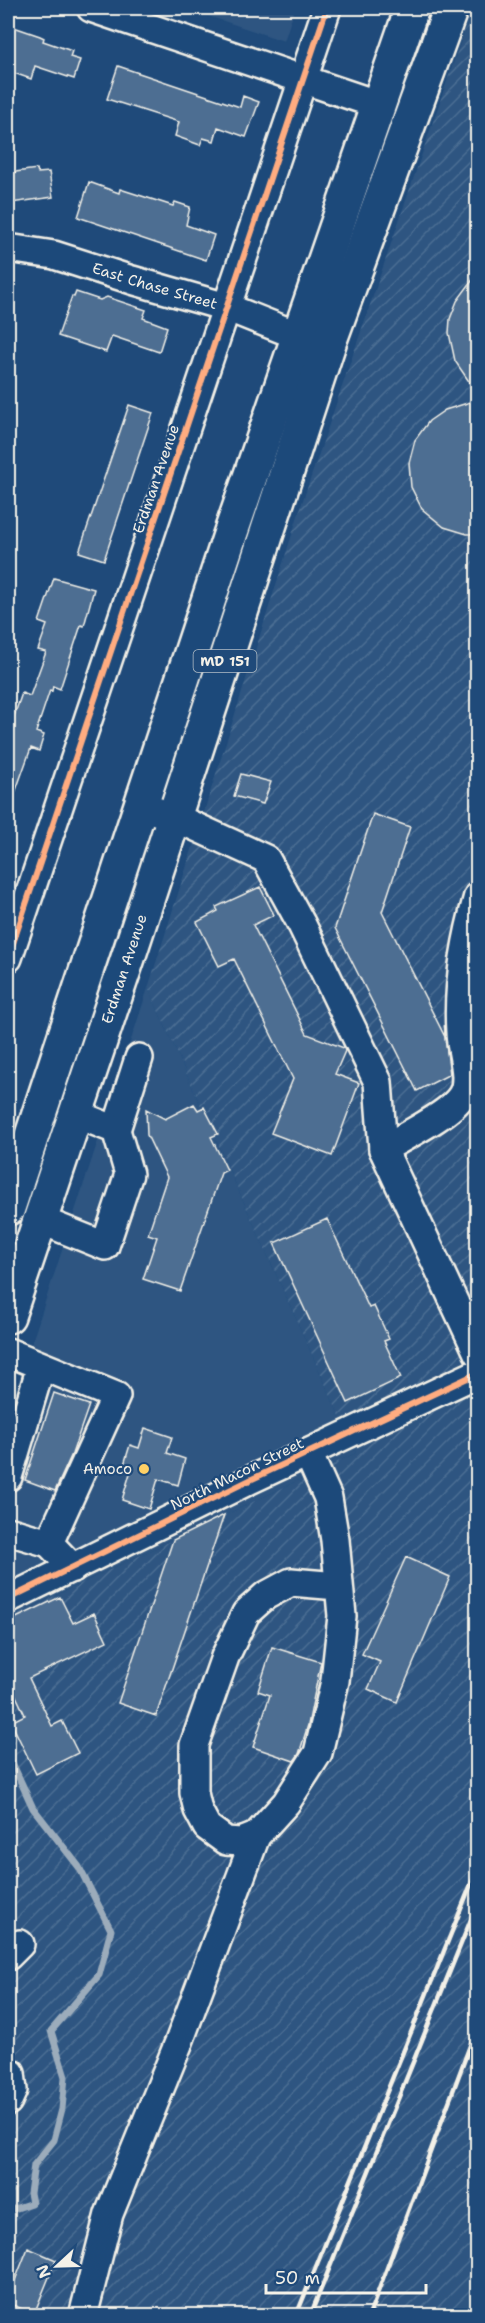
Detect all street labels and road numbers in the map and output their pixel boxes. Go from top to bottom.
street label: East Chase Street [90,258,220,314]
street label: Erdman Avenue [128,422,184,536]
road number: MD 151 [194,650,256,672]
street label: Erdman Avenue [97,912,152,1026]
street label: North Macon Street [167,1433,307,1515]

